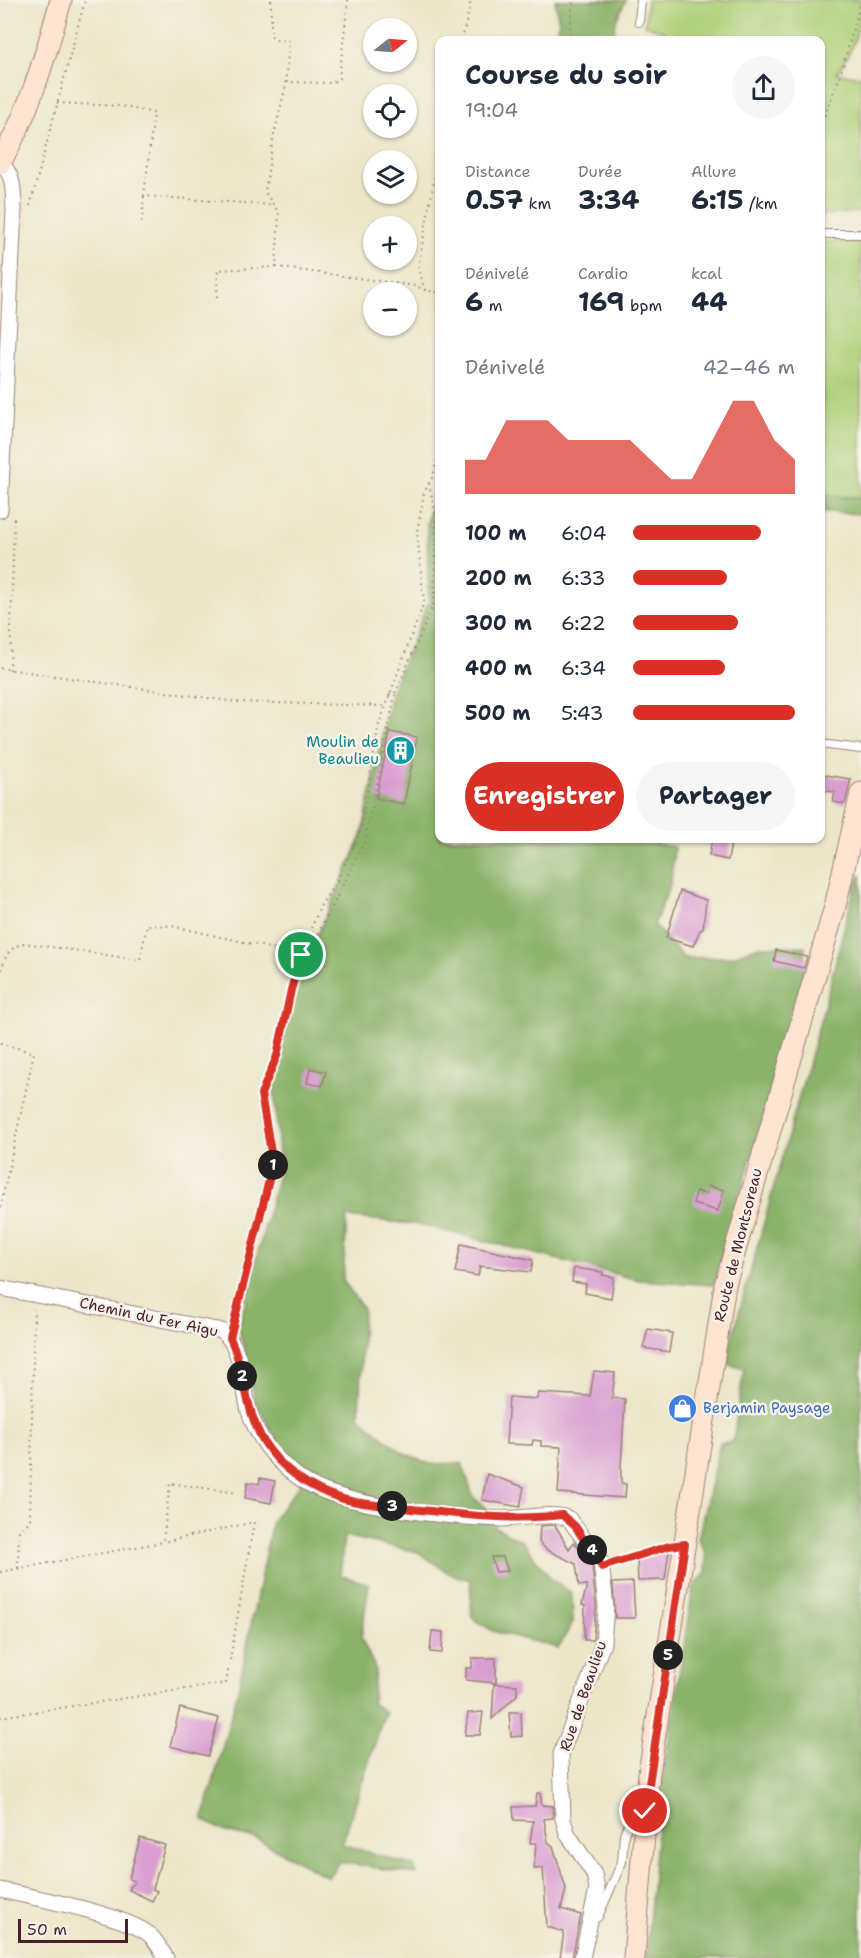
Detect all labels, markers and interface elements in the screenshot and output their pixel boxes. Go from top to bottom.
north arrow [363,18,417,72]
map controls [363,18,417,336]
text: Course du soir [465,56,667,93]
button: share [732,56,795,119]
button: locate [363,84,417,138]
text: 19:04 [465,97,518,123]
button: layers [363,150,417,204]
text: Distance [465,161,531,182]
text: Durée [578,161,622,182]
text: Allure [691,161,737,182]
text: 0.57 [465,182,523,217]
text: 3:34 [578,182,639,217]
text: 6:15 [691,182,744,217]
text: km [523,193,551,214]
text: /km [744,193,778,214]
button: + [363,216,417,270]
text: Dénivelé [465,263,529,284]
text: Cardio [578,263,628,284]
text: kcal [691,263,722,284]
button: − [363,282,417,336]
text: 6 [465,284,483,319]
text: 169 [578,284,625,319]
text: 44 [691,284,727,319]
text: m [483,295,502,316]
text: bpm [625,295,662,316]
text: Dénivelé [465,354,545,380]
text: 42–46 m [703,354,795,380]
text: 100 m [465,520,527,546]
text: 6:04 [561,520,607,546]
text: 200 m [465,565,532,591]
text: 6:33 [561,565,606,591]
text: 300 m [465,610,532,636]
text: 6:22 [561,610,606,636]
text: 400 m [465,655,532,681]
text: 6:34 [561,655,606,681]
text: 500 m [465,700,531,726]
text: 5:43 [561,700,603,726]
place label: Moulin de Beaulieu [306,732,379,769]
building icon: Moulin de Beaulieu [384,735,416,767]
button: Enregistrer [465,762,624,831]
button: Partager [636,762,795,831]
pin [275,929,326,980]
icon: arrive [284,938,317,971]
pin: 1 [258,1150,288,1180]
text: 1 [269,1154,277,1175]
street label: Route de Montsoreau [709,1166,767,1324]
street label: Chemin du Fer Aigu [78,1293,220,1341]
pin: 2 [227,1361,257,1391]
text: 2 [236,1365,248,1386]
shop icon: Berjamin Paysage [666,1392,698,1424]
place label: Berjamin Paysage [703,1398,831,1418]
pin: 3 [377,1491,407,1521]
text: 3 [386,1495,398,1516]
pin: 4 [577,1535,607,1565]
text: 4 [586,1539,598,1560]
street label: Rue de Beaulieu [555,1638,611,1754]
pin: 5 [653,1640,683,1670]
text: 5 [663,1644,673,1665]
pin [619,1785,670,1836]
icon: check [628,1794,661,1827]
scale bar [18,1916,128,1944]
text: 50 m [27,1919,67,1940]

